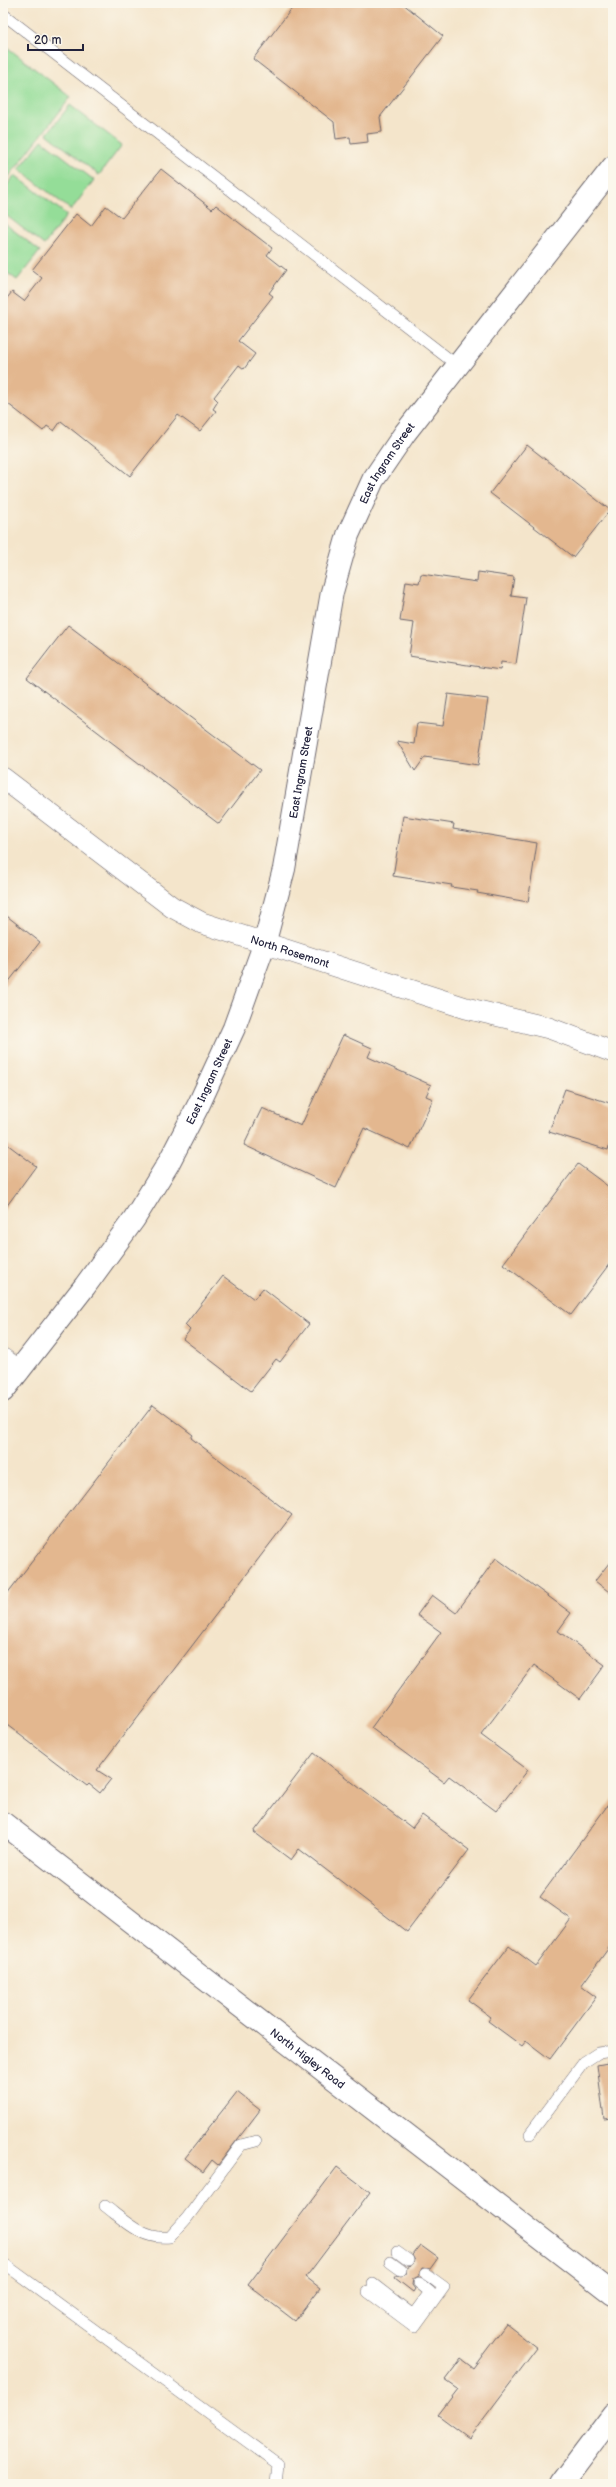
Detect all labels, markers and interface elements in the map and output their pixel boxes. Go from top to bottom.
scale bar [28,26,83,52]
text: 20 m [34,33,61,48]
street label: East Ingram Street [357,420,417,506]
street label: East Ingram Street [286,725,315,820]
street label: North Rosemont [249,933,332,970]
street label: East Ingram Street [183,1036,235,1127]
street label: North Higley Road [268,2025,348,2091]

